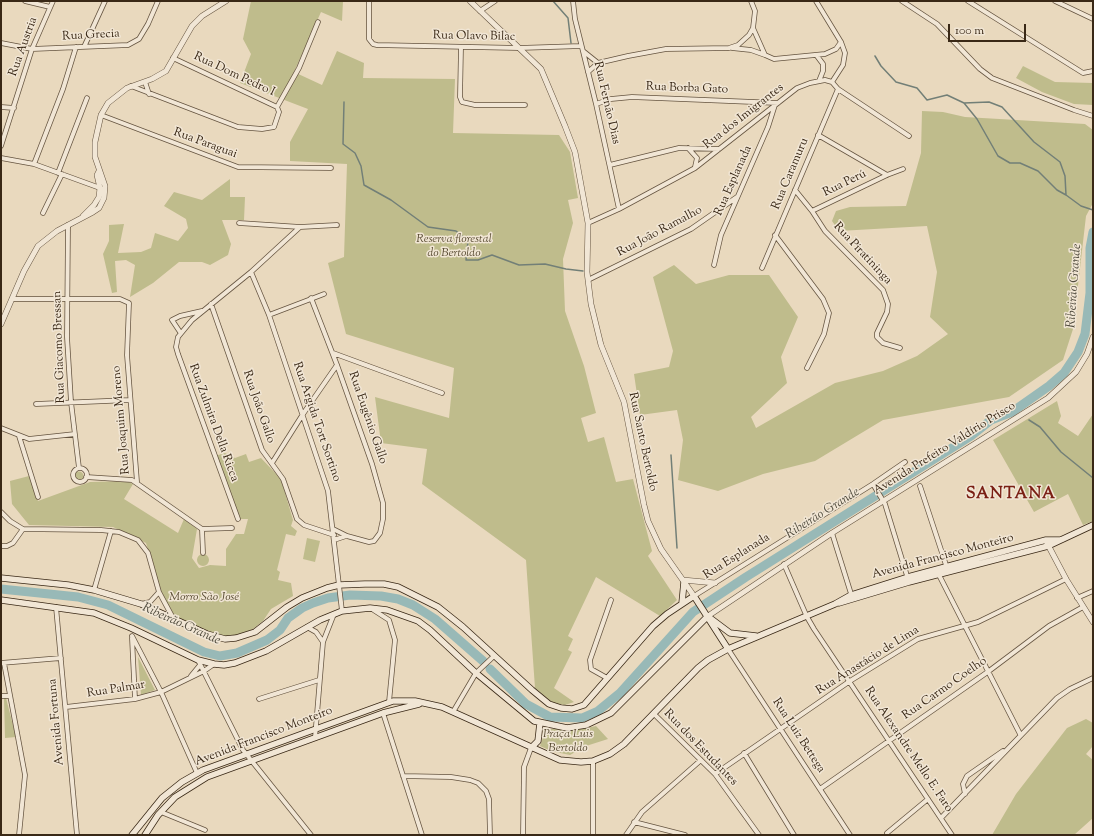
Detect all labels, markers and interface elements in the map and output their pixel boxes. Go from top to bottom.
street label: Rua Austria [7,16,41,78]
scale bar [950,16,1028,42]
text: 100 m [955,22,984,40]
street label: Rua Grecia [62,27,120,45]
street label: Rua Olavo Bilac [433,29,515,45]
street label: Rua Dom Pedro I [191,50,277,100]
street label: Rua Fernão Dias [589,60,623,146]
street label: Rua Borba Gato [646,80,728,98]
street label: Rua dos Imigrantes [701,81,787,153]
street label: Rua Paraguai [171,126,239,162]
street label: Rua Caramuru [769,136,813,212]
street label: Rua Esplanada [712,144,756,218]
street label: Rua Perú [821,167,869,201]
street label: Rua João Ramalho [615,204,705,260]
street label: Rua Piratininga [830,220,894,288]
park label: Reserva florestal do Bertoldo [416,233,492,261]
water label: Ribeirão Grande [1064,243,1086,329]
street label: Rua Giacomo Bressan [51,291,69,403]
street label: Rua Argida Tort Sortino [289,360,343,484]
street label: Rua Zulmira Della Ricca [185,362,241,484]
street label: Rua Joaquim Moreno [110,365,134,475]
street label: Rua João Gallo [239,369,277,445]
street label: Rua Eugênio Gallo [344,370,390,466]
street label: Rua Santo Bertoldo [624,391,660,493]
street label: Avenida Prefeito Valdírio Prisco [871,399,1019,499]
water label: Ribeirão Grande [783,485,863,543]
district label: SANTANA [966,485,1056,505]
street label: Rua Esplanada [701,531,773,583]
street label: Avenida Francisco Monteiro [871,531,1015,583]
park label: Morro São José [169,591,239,605]
water label: Ribeirão Grande [139,601,223,649]
street label: Rua Anastácio de Lima [814,623,922,699]
street label: Rua Carmo Coelho [900,654,990,724]
street label: Avenida Fortuna [46,678,68,766]
street label: Rua Palmar [86,678,146,702]
street label: Rua Alexandre Mello E. Faro [861,685,955,815]
street label: Rua Luiz Bettega [768,696,828,776]
street label: Avenida Francisco Monteiro [193,704,335,770]
street label: Rua dos Estudantes [660,707,740,789]
park label: Praça Luis Bertoldo [543,728,593,756]

